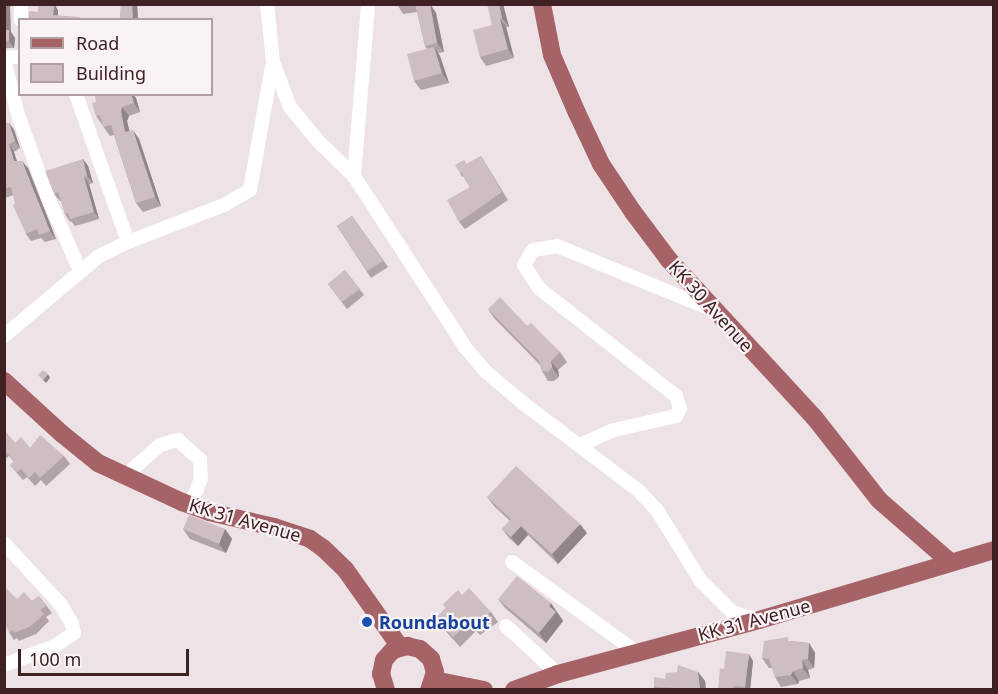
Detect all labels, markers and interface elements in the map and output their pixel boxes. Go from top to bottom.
legend [18,18,213,96]
text: Road [76,31,119,55]
text: Building [76,61,146,85]
street label: KK 30 Avenue [664,256,758,356]
street label: KK 31 Avenue [187,494,303,546]
street label: KK 31 Avenue [695,595,813,645]
place label: Roundabout [379,611,490,633]
marker: Roundabout [360,615,374,629]
scale bar [21,637,192,675]
text: 100 m [29,647,81,671]

